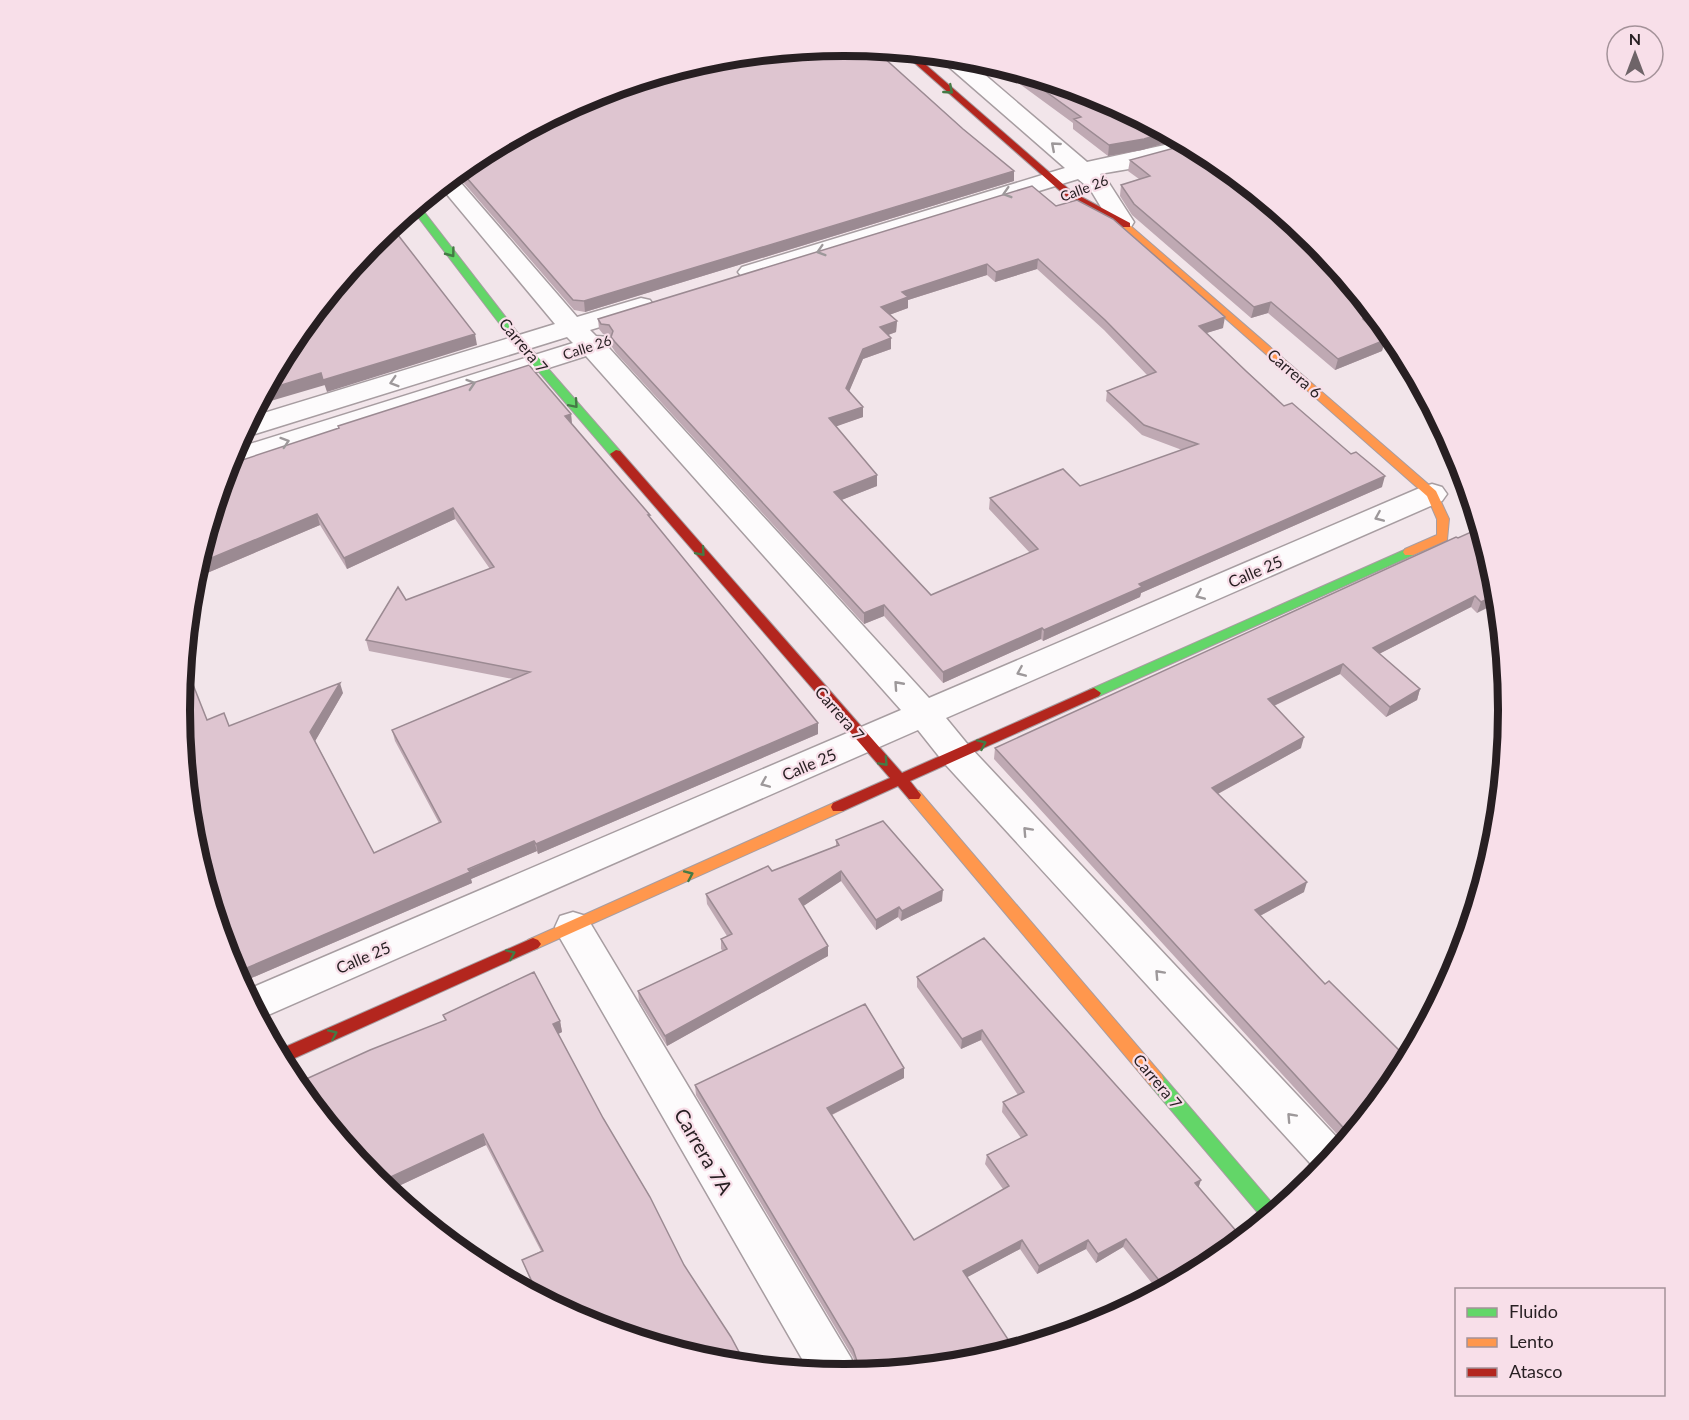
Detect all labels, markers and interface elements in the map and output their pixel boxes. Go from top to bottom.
north arrow [1605,24,1665,84]
text: N [1629,29,1641,48]
one-way arrow [942,82,953,93]
one-way arrow [1052,142,1062,153]
street label: Calle 26 [1058,171,1110,205]
one-way arrow [1002,186,1013,198]
one-way arrow [816,243,827,256]
one-way arrow [443,246,454,257]
street label: Carrera 7 [496,314,552,376]
street label: Calle 26 [561,331,613,363]
street label: Carrera 6 [1264,344,1326,402]
one-way arrow [389,375,400,387]
one-way arrow [465,378,476,391]
one-way arrow [567,397,578,408]
one-way arrow [279,437,290,449]
one-way arrow [1374,510,1385,522]
one-way arrow [694,545,705,555]
street label: Calle 25 [1225,551,1285,591]
one-way arrow [1195,588,1206,600]
one-way arrow [1016,665,1027,677]
one-way arrow [894,681,905,691]
street label: Carrera 7 [811,682,869,744]
one-way arrow [976,739,987,751]
street label: Calle 25 [779,744,839,784]
one-way arrow [877,755,888,766]
one-way arrow [760,776,771,788]
one-way arrow [1023,827,1034,837]
one-way arrow [683,870,694,882]
street label: Calle 25 [333,937,393,977]
one-way arrow [505,950,516,962]
one-way arrow [1155,970,1166,981]
one-way arrow [327,1029,338,1041]
street label: Carrera 7 [1130,1050,1186,1112]
street label: Carrera 7A [670,1104,738,1199]
one-way arrow [1287,1114,1298,1124]
legend [1455,1288,1665,1396]
text: Fluido [1509,1300,1558,1322]
text: Lento [1509,1330,1554,1352]
text: Atasco [1509,1360,1562,1382]

